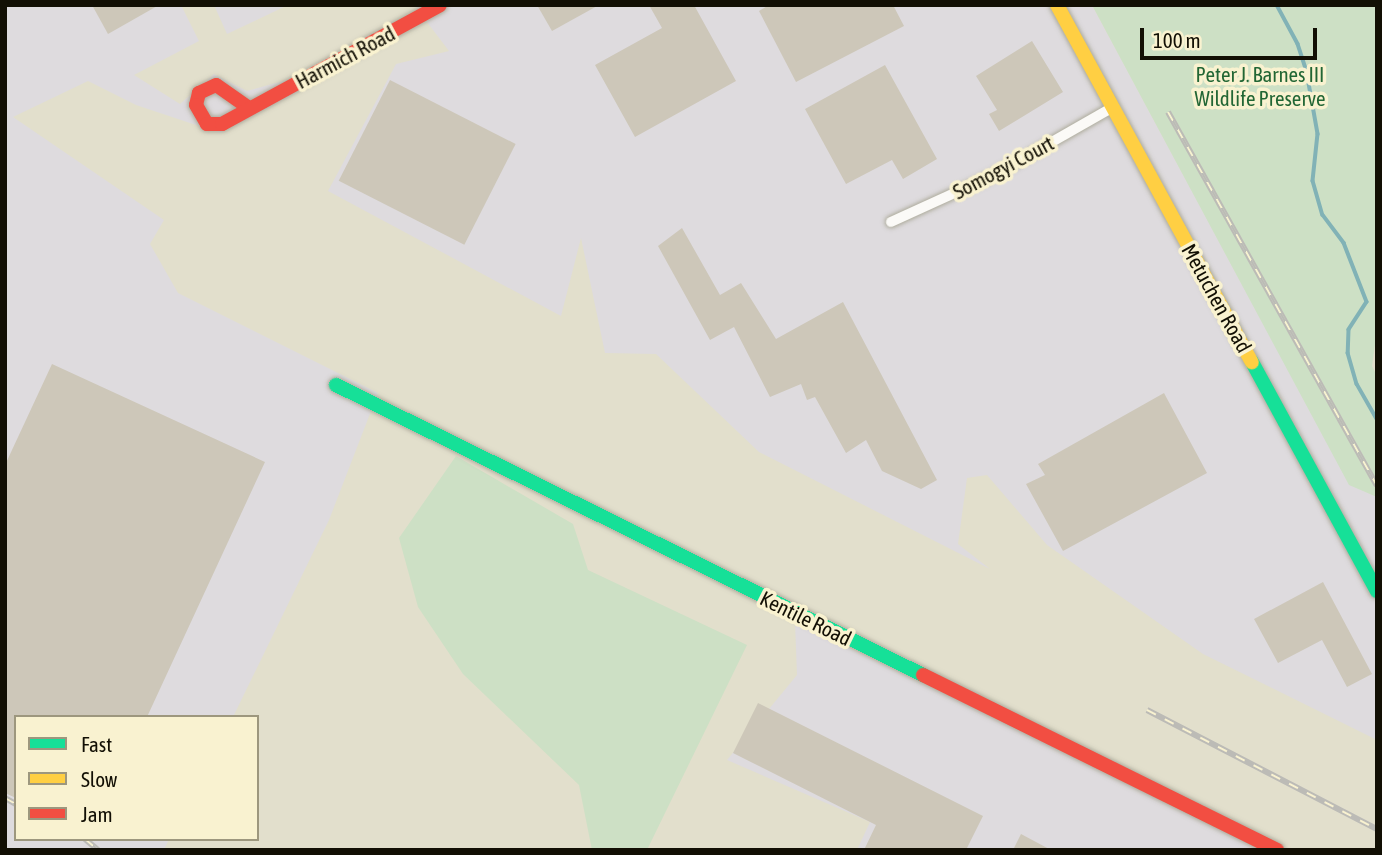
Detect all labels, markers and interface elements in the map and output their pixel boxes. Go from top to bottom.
scale bar [1144,14,1321,58]
street label: Harmich Road [291,20,399,94]
text: 100 m [1153,28,1201,52]
park label: Peter J. Barnes III Wildlife Preserve [1194,61,1326,111]
street label: Somogyi Court [948,130,1058,204]
street label: Metuchen Road [1177,239,1257,357]
street label: Kentile Road [756,585,856,651]
legend [14,715,259,841]
text: Fast [81,732,112,756]
text: Slow [81,767,117,791]
text: Jam [81,802,113,826]

